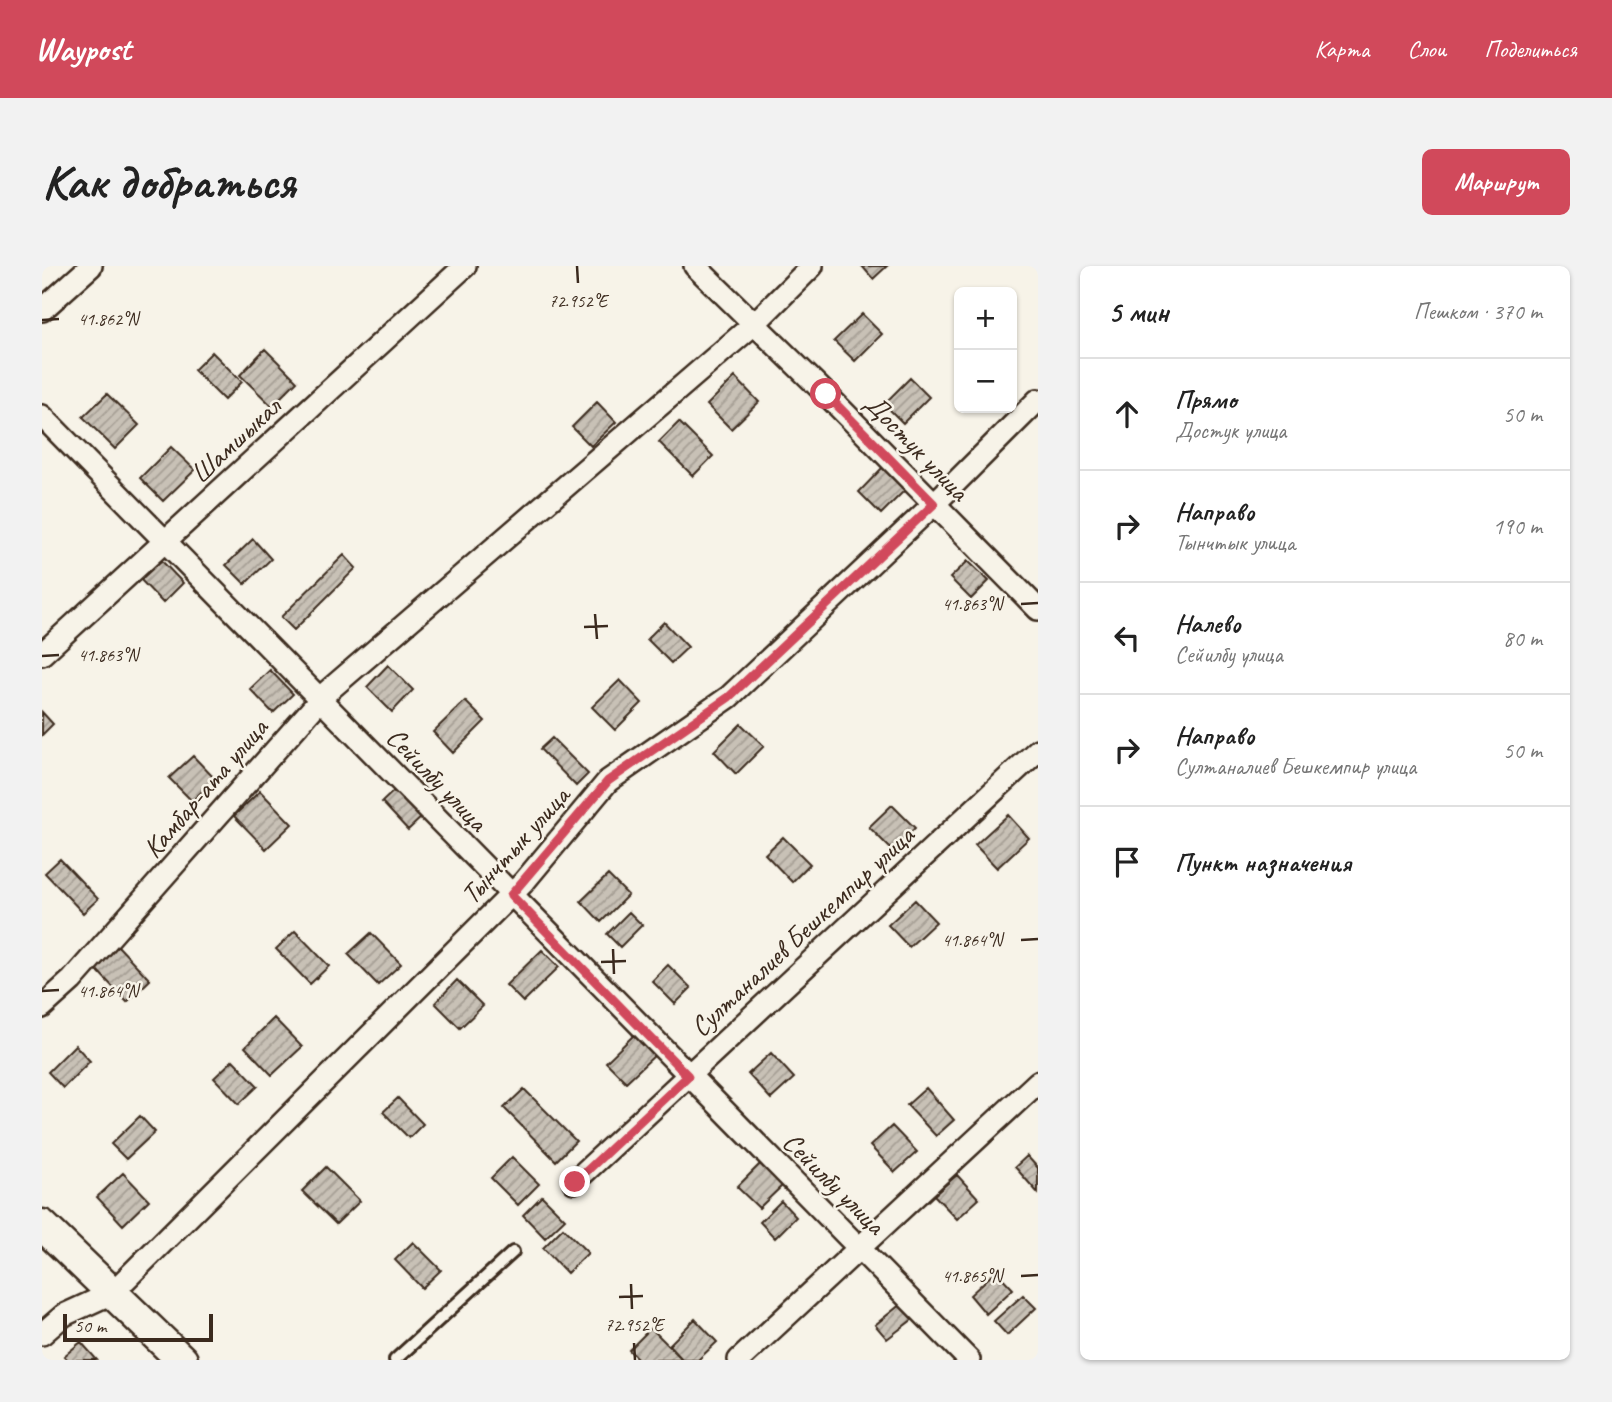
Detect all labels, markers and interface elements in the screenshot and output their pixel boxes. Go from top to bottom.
text: Waypost [35,28,131,70]
text: Карта [1315,34,1369,64]
text: Слои [1407,34,1446,64]
text: Поделиться [1484,34,1577,64]
button: Маршрут [1422,149,1570,215]
text: Как добраться [42,151,295,213]
map controls [954,287,1017,413]
button: + [954,287,1017,350]
text: 72.952°E [549,290,610,312]
text: 5 мин [1108,293,1169,331]
text: Пешком · 370 m [1414,297,1542,326]
text: 41.862°N [78,308,141,330]
button: − [954,350,1017,413]
route start [810,378,841,409]
text: Прямо [1175,383,1237,416]
street label: Достук улица [857,386,978,509]
street label: Шамшыкал [182,388,289,491]
icon: ahead [1108,395,1146,433]
text: 50 m [1503,400,1542,429]
text: Достук улица [1175,416,1286,445]
text: Направо [1175,495,1254,528]
icon: right [1108,507,1146,545]
text: 190 m [1493,512,1542,541]
text: Тынчтык улица [1175,528,1295,557]
text: 41.863°N [942,593,1005,615]
text: Налево [1175,607,1241,640]
icon: left [1108,619,1146,657]
text: 80 m [1503,624,1542,653]
text: Сейилбу улица [1175,640,1283,669]
text: 41.863°N [78,644,141,666]
street label: Камбар-ата улица [135,710,276,865]
text: Направо [1175,719,1254,752]
street label: Сейилбу улица [379,720,496,840]
icon: right [1108,731,1146,769]
text: 50 m [1503,736,1542,765]
text: Султаналиев Бешкемпир улица [1175,752,1416,781]
street label: Тынчтык улица [453,777,579,911]
street label: Султаналиев Бешкемпир улица [683,817,923,1044]
icon: arrive [1108,843,1146,881]
text: Пункт назначения [1175,846,1351,879]
text: 41.864°N [942,929,1005,951]
text: 41.864°N [78,980,141,1002]
street label: Сейилбу улица [775,1124,894,1243]
route end [559,1166,590,1197]
text: 41.865°N [942,1265,1005,1287]
scale bar [63,1311,214,1343]
text: 50 m [74,1314,106,1338]
text: 72.952°E [605,1314,666,1336]

